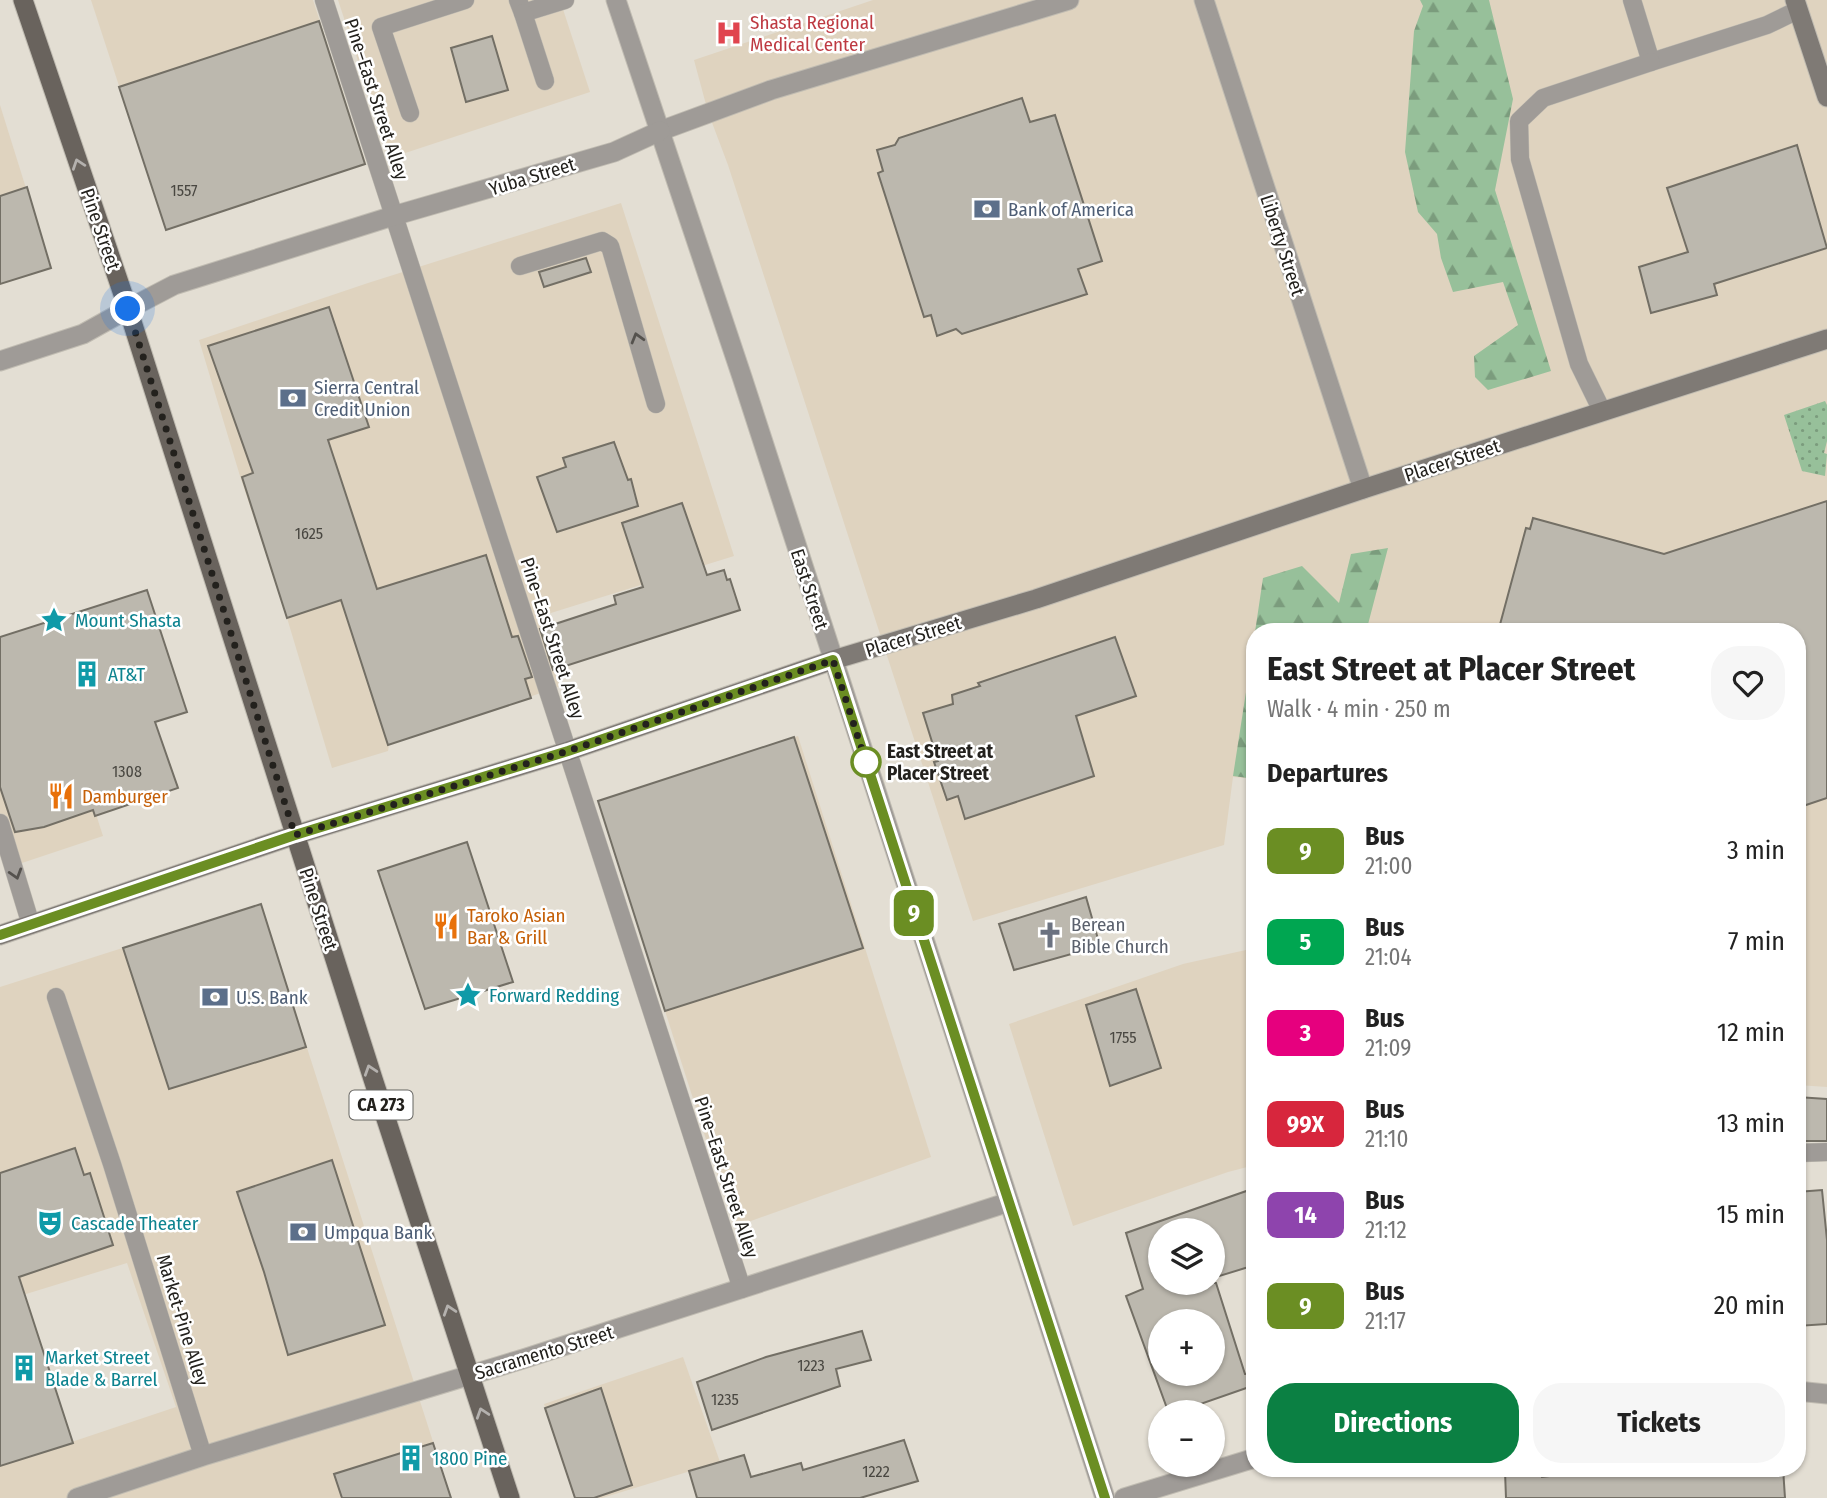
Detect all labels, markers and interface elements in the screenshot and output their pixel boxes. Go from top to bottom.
place label: Shasta Regional Medical Center [750,11,874,56]
street label: Pine–East Street Alley [340,15,414,183]
hospital icon: Shasta Regional Medical Center [714,18,744,48]
street label: Yuba Street [486,152,579,200]
one-way arrow [72,158,86,171]
house number: 1557 [171,181,198,200]
street label: Pine Street [76,185,126,274]
street label: Liberty Street [1255,192,1310,299]
bank icon: Bank of America [972,194,1002,224]
place label: Bank of America [1008,198,1134,221]
your location [110,291,145,326]
one-way arrow [630,332,645,344]
place label: Sierra Central Credit Union [314,376,419,421]
bank icon: Sierra Central Credit Union [278,383,308,413]
street label: Placer Street [1402,434,1504,487]
house number: 1625 [295,524,323,543]
street label: East Street [786,546,834,633]
street label: Pine–East Street Alley [516,554,590,722]
place icon: Mount Shasta [39,605,69,635]
place label: Mount Shasta [75,609,181,632]
street label: Placer Street [862,611,965,662]
button: heart [1711,646,1785,720]
text: East Street at Placer Street [1267,649,1635,689]
building icon: AT&T [72,659,102,689]
place label: AT&T [108,663,145,686]
text: Walk · 4 min · 250 m [1267,695,1451,723]
place label: East Street at Placer Street [887,740,993,785]
marker: East Street at Placer Street [851,747,881,777]
text: Departures [1267,758,1388,789]
house number: 1308 [112,762,142,781]
restaurant icon: Damburger [46,781,76,811]
place label: Damburger [82,785,168,808]
text: Bus [1365,821,1404,852]
text: 3 min [1727,835,1785,866]
text: 9 [1299,837,1312,865]
text: 21:00 [1365,852,1412,880]
street label: Pine Street [294,865,343,954]
one-way arrow [7,867,22,879]
line badge: 9 [891,890,937,936]
text: 9 [908,899,920,927]
place label: Taroko Asian Bar & Grill [467,904,566,949]
restaurant icon: Taroko Asian Bar & Grill [431,911,461,941]
text: Bus [1365,912,1404,943]
place label: Berean Bible Church [1071,913,1169,958]
church icon: Berean Bible Church [1035,920,1065,950]
text: 7 min [1728,926,1785,957]
text: 5 [1300,928,1311,956]
text: 21:04 [1365,943,1412,971]
place icon: Forward Redding [453,980,483,1010]
bank icon: U.S. Bank [200,982,230,1012]
place label: Forward Redding [489,984,619,1007]
place label: U.S. Bank [236,986,308,1009]
text: Bus [1365,1003,1404,1034]
text: 12 min [1717,1017,1785,1048]
text: 3 [1300,1019,1311,1047]
house number: 1755 [1109,1028,1137,1047]
text: 21:09 [1365,1034,1411,1062]
one-way arrow [364,1065,378,1077]
road number: CA 273 [350,1090,412,1120]
street label: Pine–East Street Alley [690,1093,764,1261]
text: Bus [1365,1094,1404,1125]
text: 13 min [1717,1108,1785,1139]
text: 99X [1287,1110,1324,1138]
text: 21:10 [1365,1125,1409,1153]
text: Bus [1365,1185,1404,1216]
text: 15 min [1717,1199,1785,1230]
text: 14 [1294,1201,1317,1229]
theatre icon: Cascade Theater [35,1208,65,1238]
place label: Cascade Theater [71,1212,199,1235]
text: 21:12 [1365,1216,1407,1244]
bank icon: Umpqua Bank [288,1217,318,1247]
map controls [1148,1218,1225,1477]
button: layers [1148,1218,1225,1295]
place label: Umpqua Bank [324,1221,433,1244]
street label: Market-Pine Alley [152,1252,214,1389]
text: Bus [1365,1276,1404,1307]
text: 20 min [1714,1290,1785,1321]
text: 9 [1299,1292,1312,1320]
one-way arrow [443,1304,457,1317]
text: 21:17 [1365,1307,1406,1335]
button: + [1148,1309,1225,1386]
street label: Sacramento Street [472,1320,617,1384]
place label: Market Street Blade & Barrel [45,1346,158,1391]
building icon: Market Street Blade & Barrel [9,1353,39,1383]
house number: 1223 [797,1356,825,1375]
button: Directions [1267,1383,1519,1463]
button: Tickets [1533,1383,1785,1463]
house number: 1235 [711,1390,739,1409]
button: − [1148,1400,1225,1477]
one-way arrow [476,1408,490,1420]
building icon: 1800 Pine [396,1443,426,1473]
place label: 1800 Pine [432,1447,507,1470]
house number: 1222 [862,1462,890,1481]

